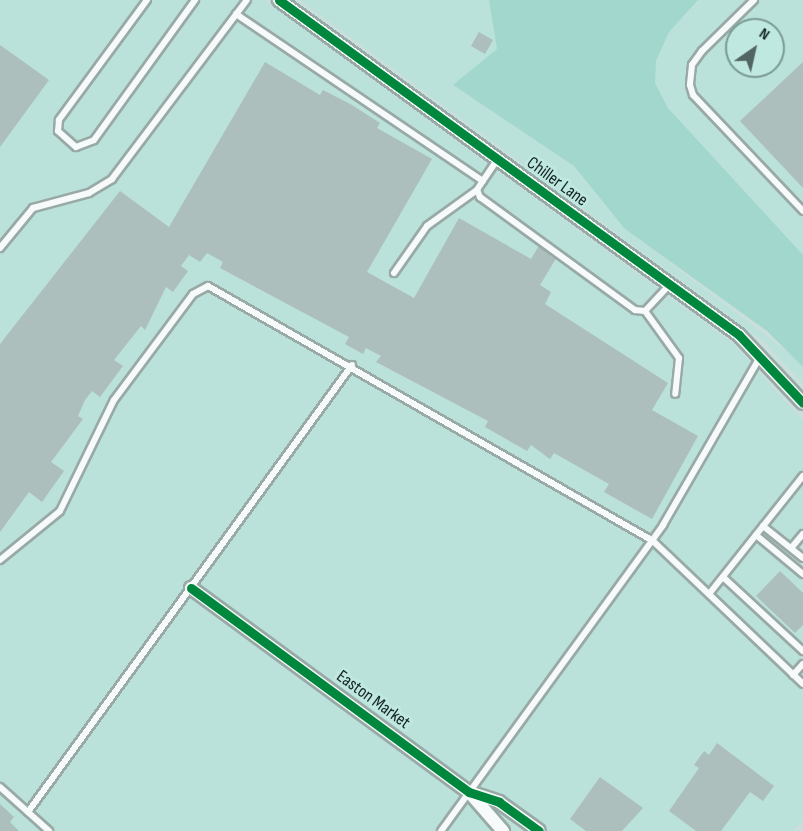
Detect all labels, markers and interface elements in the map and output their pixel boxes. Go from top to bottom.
north arrow [725,18,785,78]
text: N [755,24,773,45]
street label: Chiller Lane [522,153,592,211]
street label: Easton Market [332,666,414,734]

